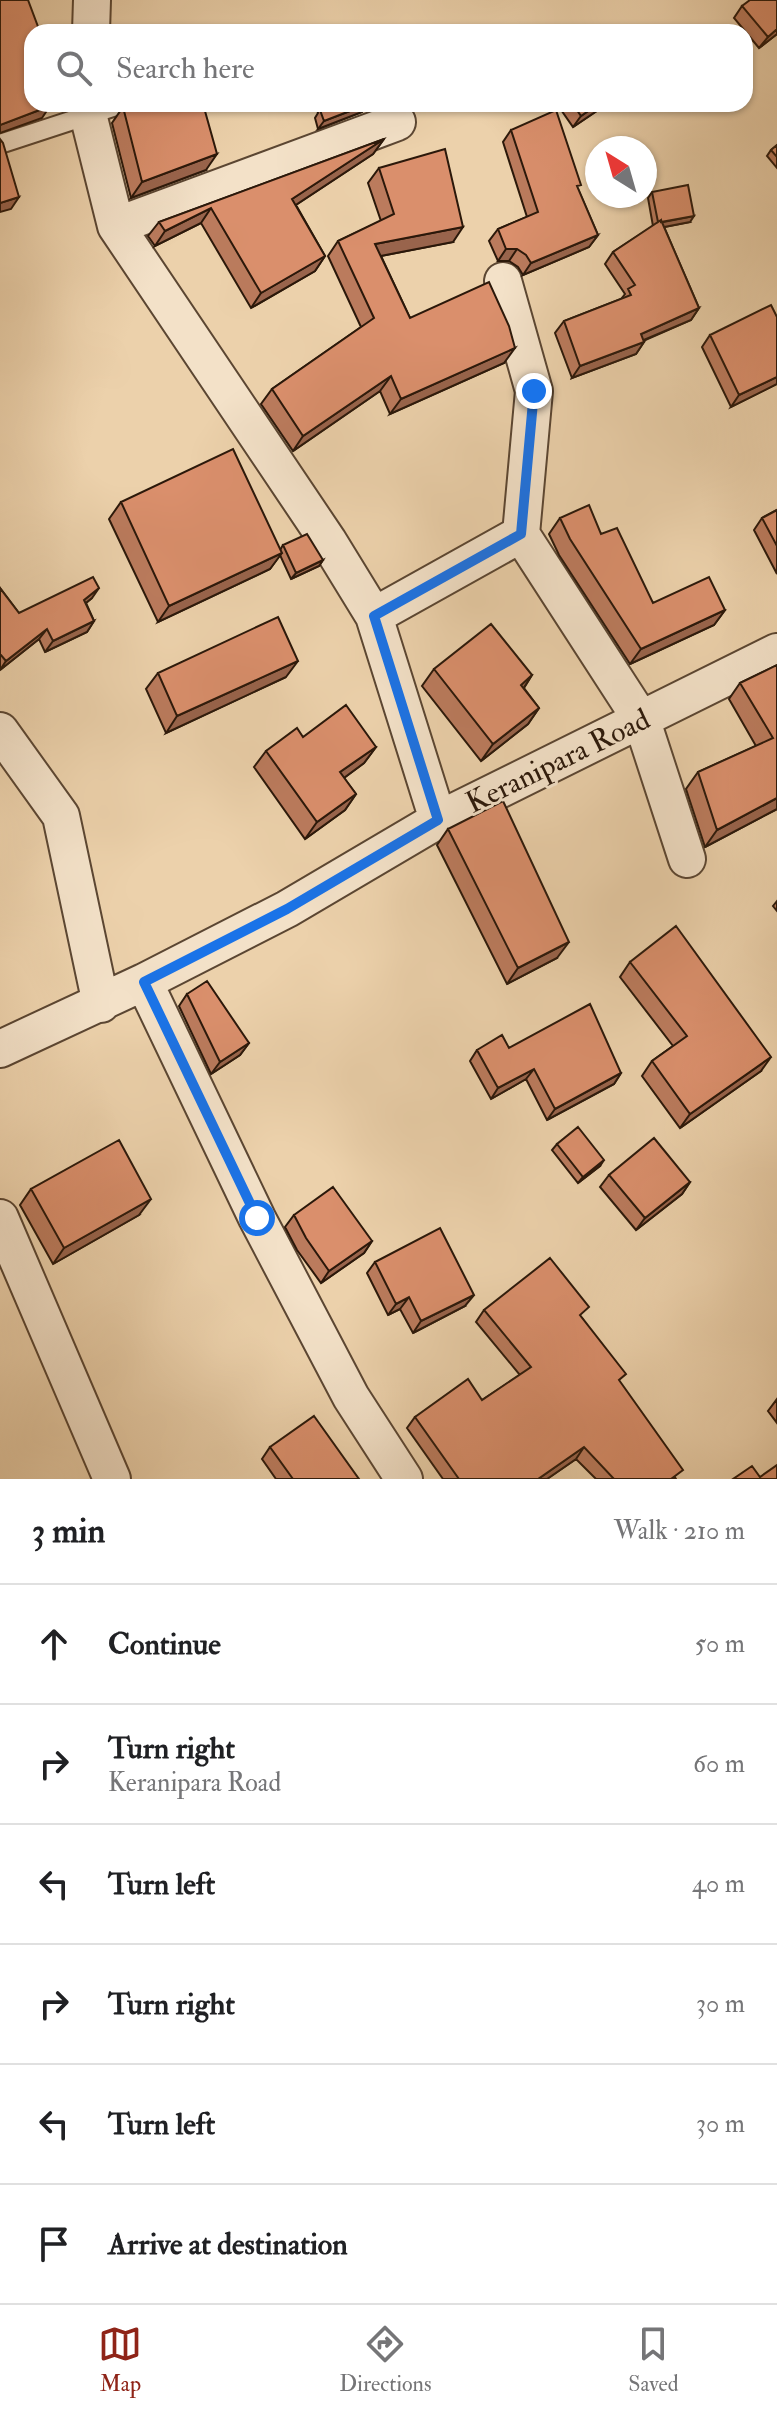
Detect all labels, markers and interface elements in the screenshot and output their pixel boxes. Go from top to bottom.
search box [24,24,753,112]
icon: search [52,46,96,90]
text: Search here [116,50,255,87]
north arrow [585,136,657,208]
route end [516,373,552,409]
street label: Keranipara Road [460,700,656,821]
route start [239,1200,275,1236]
text: 3 min [32,1510,105,1553]
text: Walk · 210 m [614,1515,745,1547]
icon: ahead [32,1622,76,1666]
text: Continue [108,1626,221,1663]
text: 50 m [695,1628,745,1660]
text: Turn right [108,1730,235,1767]
icon: right [32,1742,76,1786]
text: 60 m [693,1748,745,1780]
text: Keranipara Road [108,1767,281,1799]
icon: left [32,1862,76,1906]
text: Turn left [108,1866,215,1903]
text: 40 m [692,1868,745,1900]
icon: right [32,1982,76,2026]
text: Turn right [108,1986,235,2023]
text: 30 m [696,1988,745,2020]
icon: left [32,2102,76,2146]
text: Turn left [108,2106,215,2143]
text: 30 m [696,2108,745,2140]
icon: arrive [32,2222,76,2266]
text: Arrive at destination [108,2226,348,2263]
tab: Map [98,2322,142,2398]
tab: Directions [339,2322,432,2398]
tab: Saved [628,2322,679,2398]

